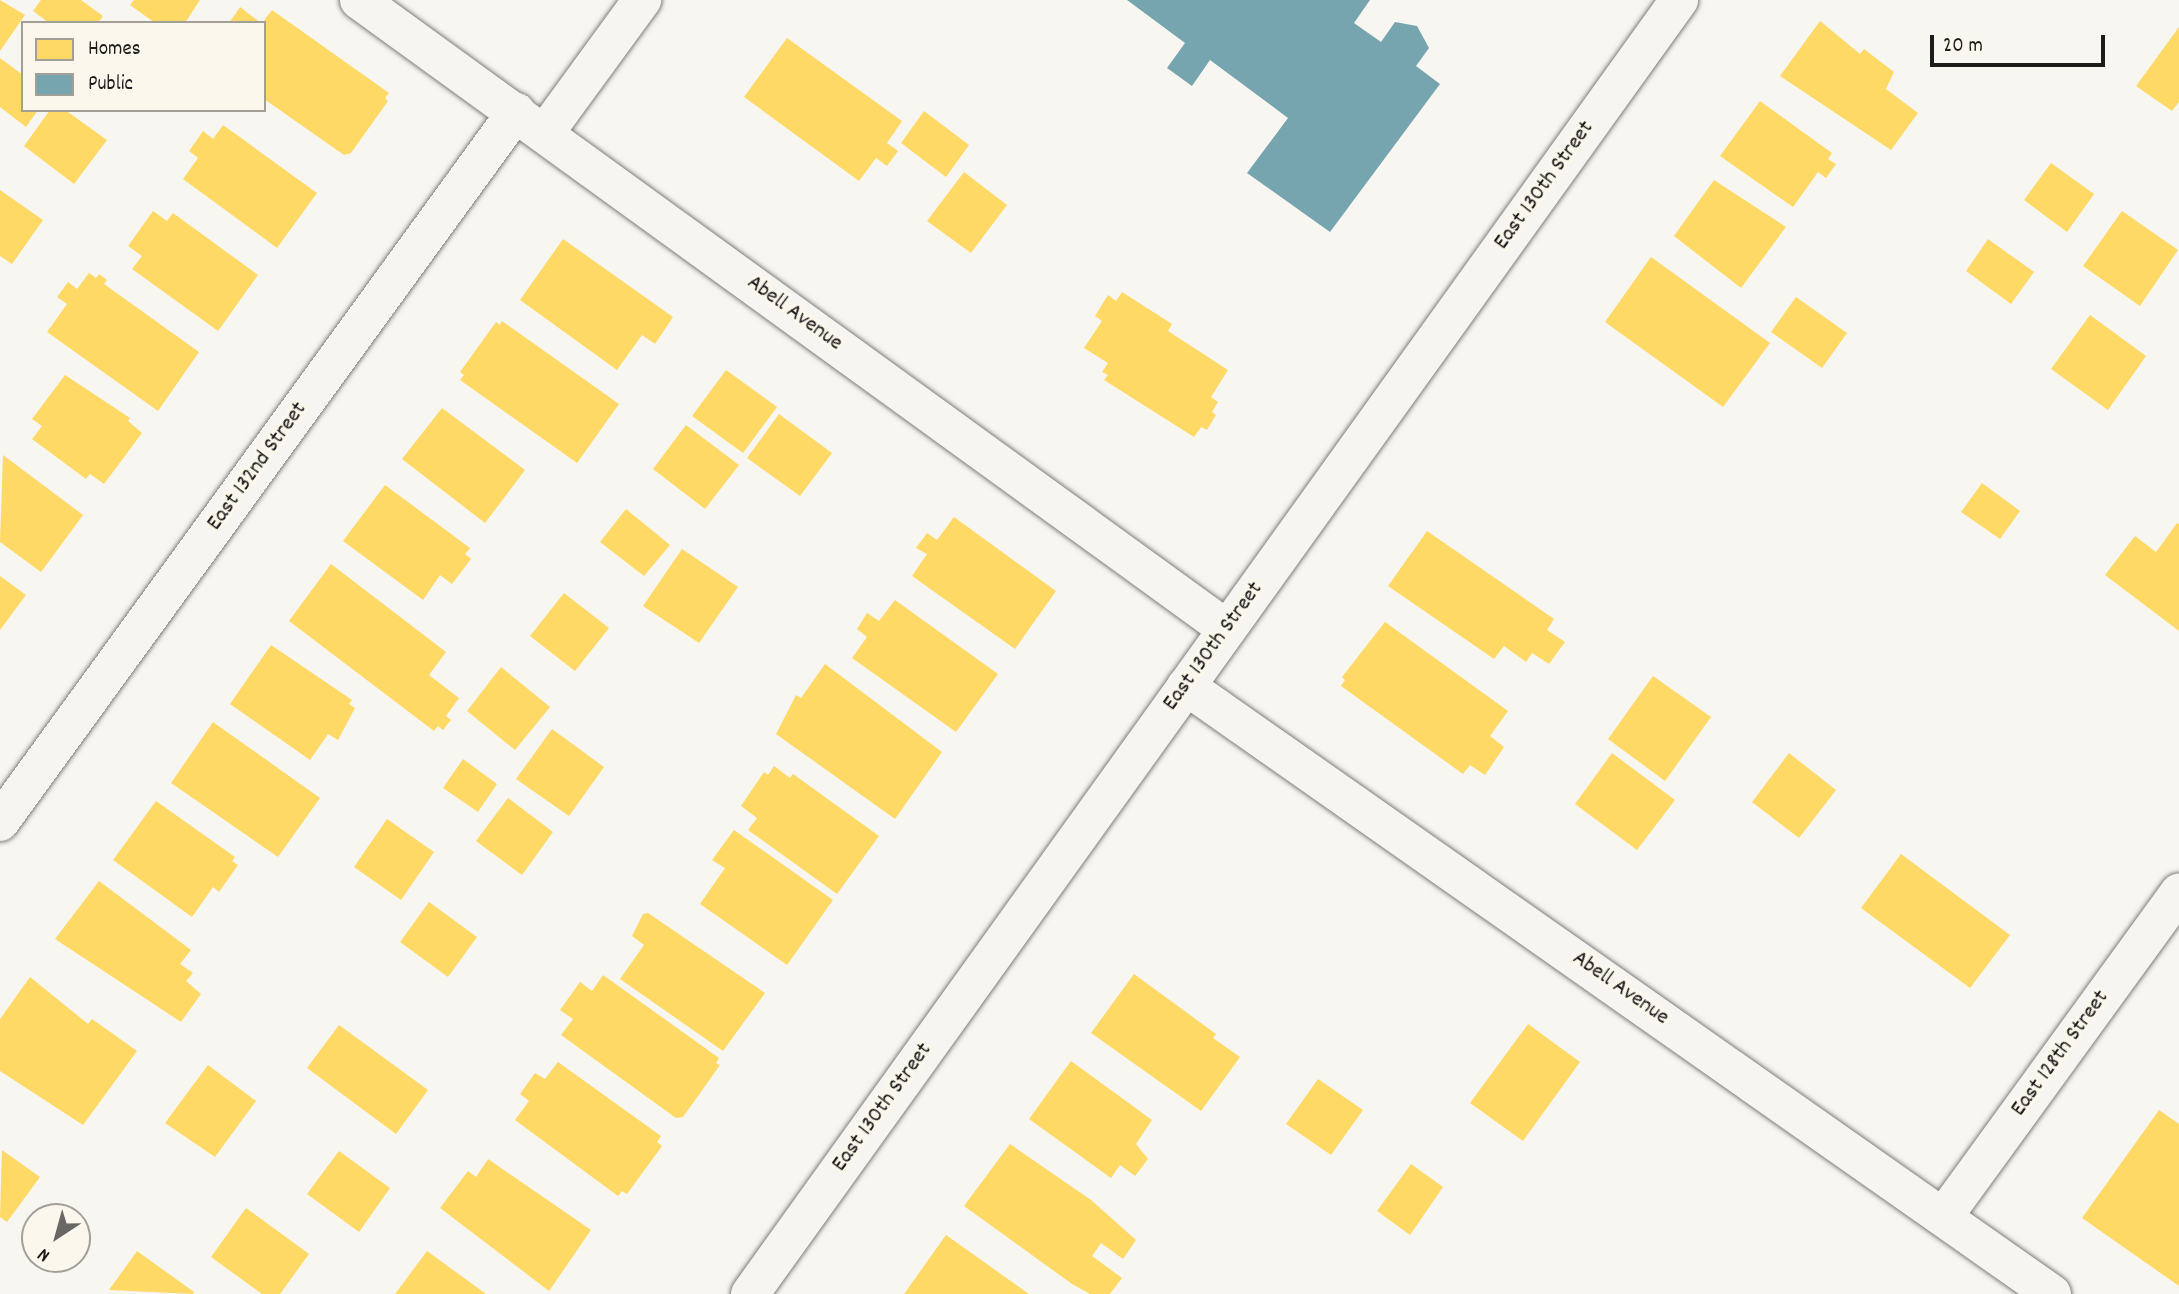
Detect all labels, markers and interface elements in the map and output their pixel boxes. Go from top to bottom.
legend [21,21,266,112]
scale bar [1934,21,2109,65]
text: 20 m [1943,32,1983,62]
text: Homes [88,35,141,65]
text: Public [88,70,133,100]
street label: East 130th Street [1489,116,1601,256]
street label: Abell Avenue [741,270,847,358]
street label: East 132nd Street [202,397,314,537]
street label: East 130th Street [1158,577,1270,717]
street label: Abell Avenue [1566,946,1674,1032]
street label: East 128th Street [2006,986,2116,1122]
street label: East 130th Street [827,1038,939,1178]
north arrow [21,1203,91,1273]
text: N [33,1240,56,1267]

